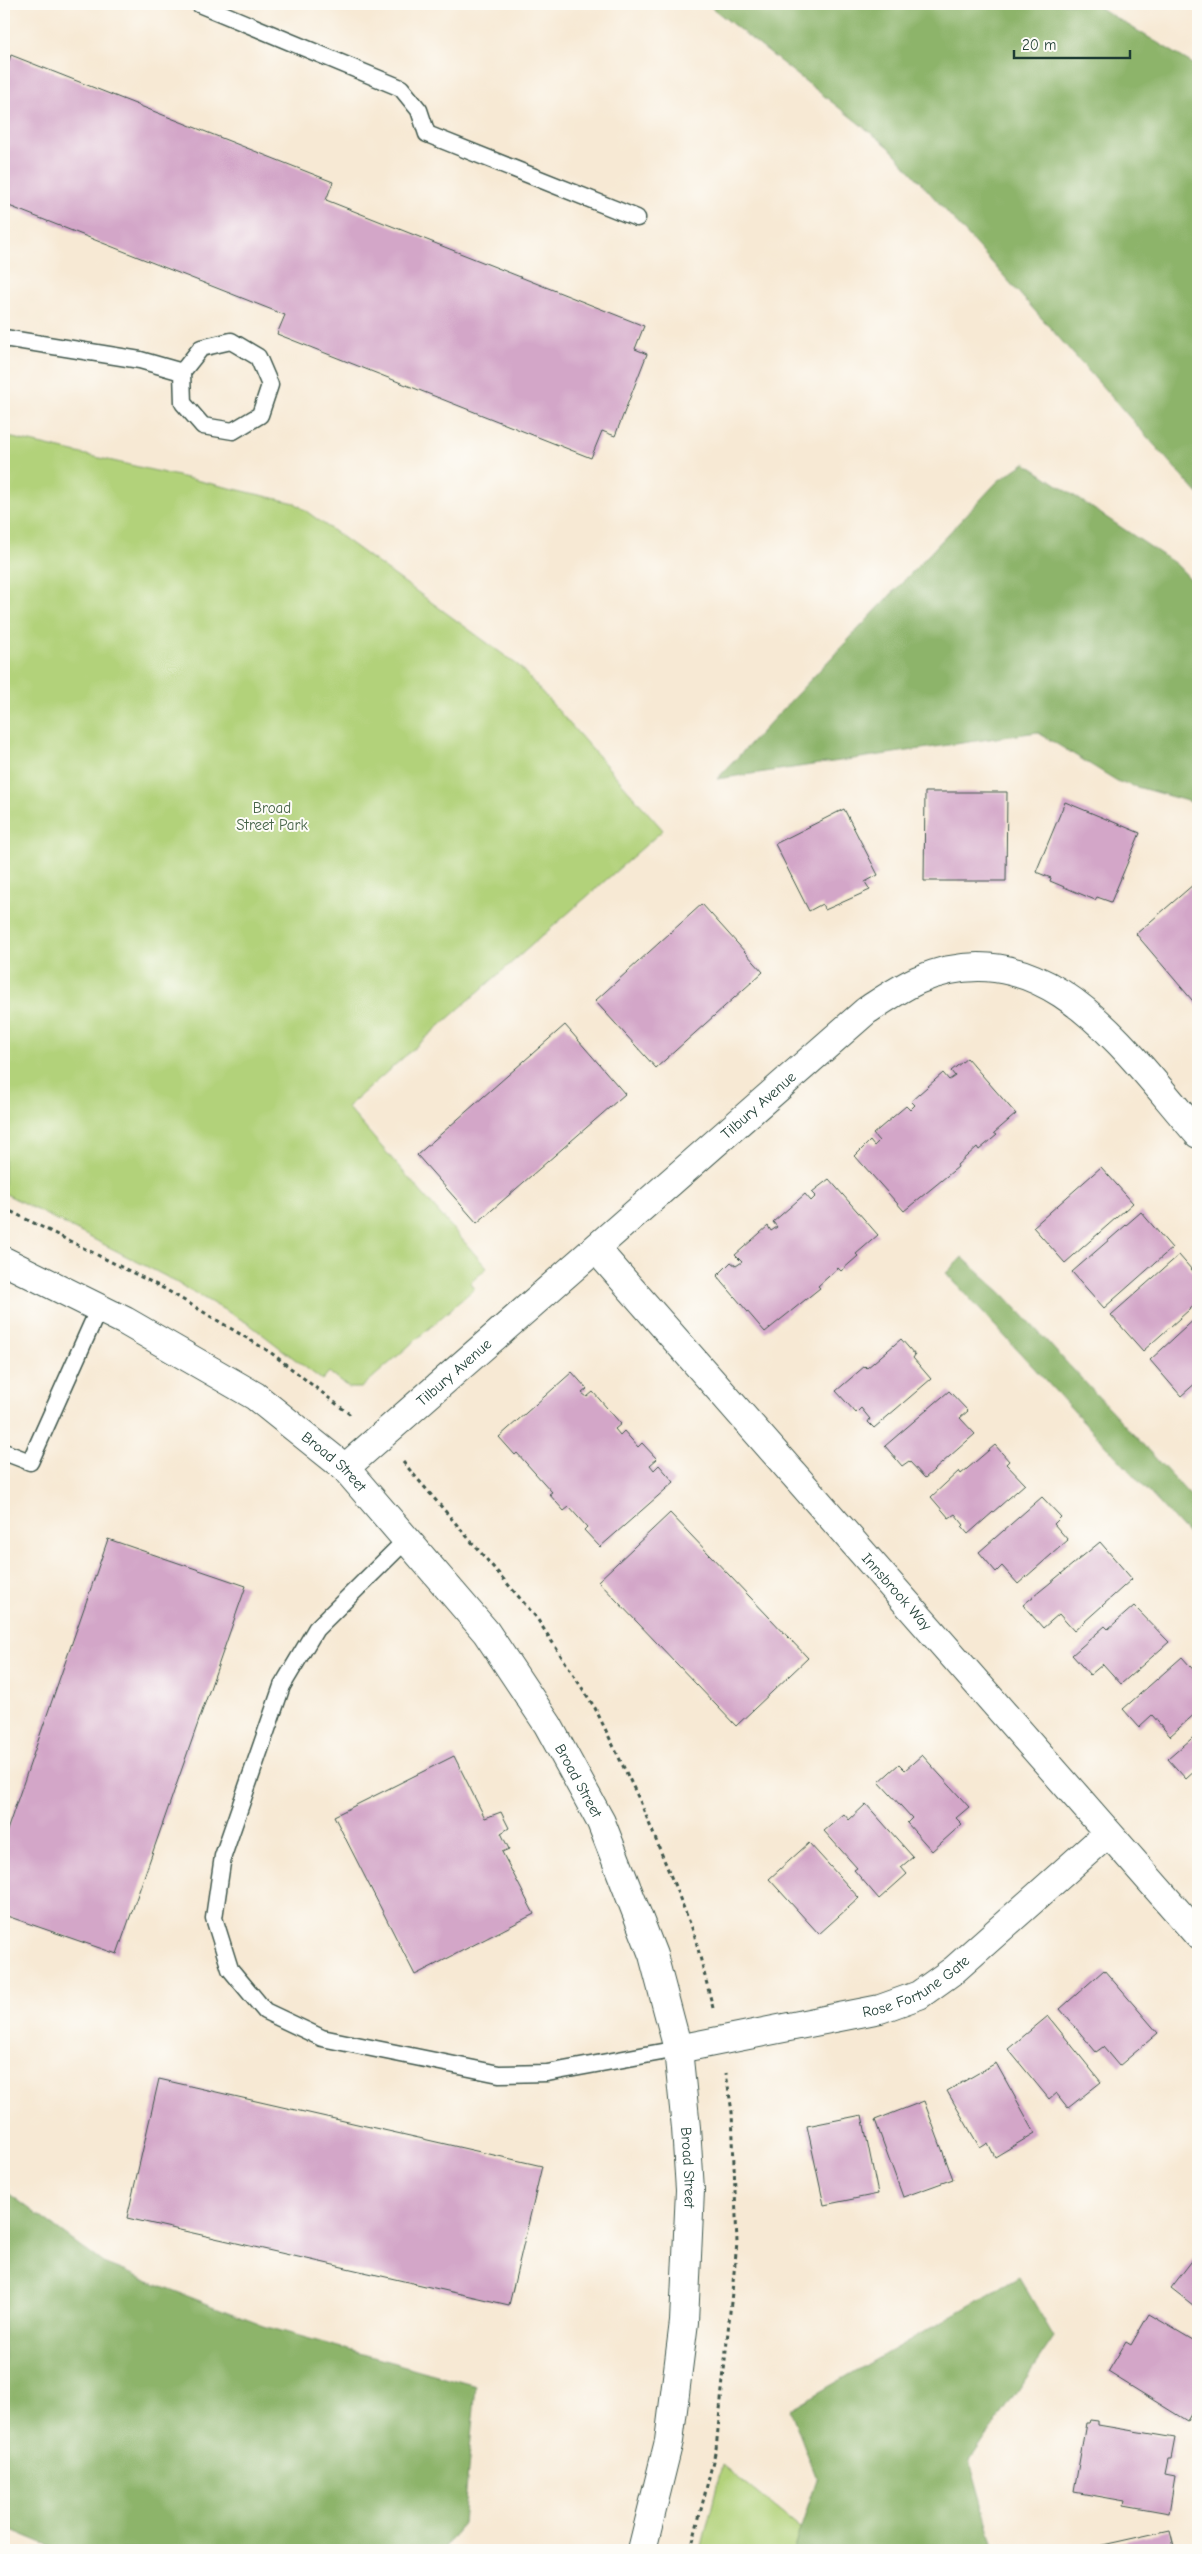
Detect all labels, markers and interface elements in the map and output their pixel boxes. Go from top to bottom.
scale bar [1014,28,1131,60]
text: 20 m [1022,36,1056,54]
park label: Broad Street Park [236,799,308,834]
street label: Tilbury Avenue [717,1067,800,1143]
street label: Tilbury Avenue [413,1334,496,1410]
street label: Broad Street [298,1428,371,1496]
street label: Innsbrook Way [858,1549,936,1634]
street label: Broad Street [551,1741,606,1821]
street label: Rose Fortune Gate [861,1951,973,2021]
street label: Broad Street [677,2126,699,2209]

